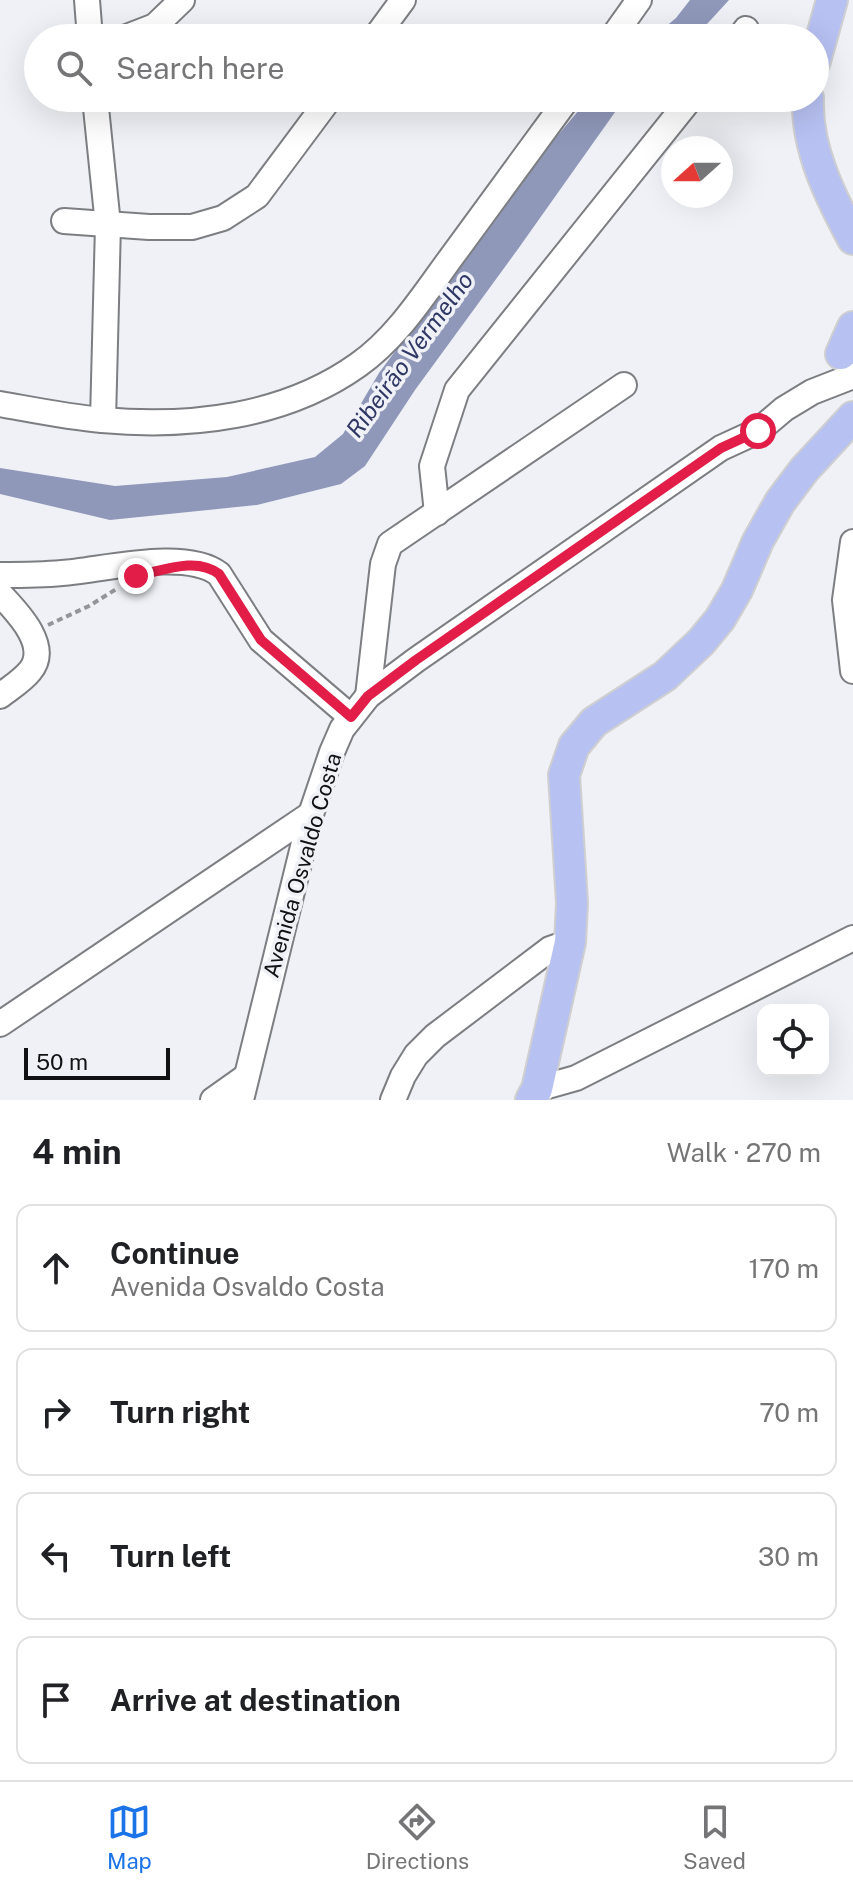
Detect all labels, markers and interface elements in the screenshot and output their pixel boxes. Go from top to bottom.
search box [24,24,829,112]
icon: search [52,46,96,90]
text: Search here [116,50,284,86]
north arrow [661,136,733,208]
water label: Ribeirão Vermelho [340,266,478,442]
route start [740,413,776,449]
route end [118,558,154,594]
street label: Avenida Osvaldo Costa [257,750,347,980]
map controls [757,1004,829,1076]
button: locate [757,1004,829,1076]
scale bar [24,1044,170,1080]
text: 50 m [36,1049,88,1075]
text: 4 min [32,1132,122,1172]
text: Walk · 270 m [667,1137,821,1168]
text: Continue [110,1235,240,1271]
icon: ahead [34,1246,78,1290]
text: 170 m [749,1253,819,1284]
text: Avenida Osvaldo Costa [110,1271,385,1302]
icon: right [34,1390,78,1434]
text: Turn right [110,1394,250,1430]
text: 70 m [759,1397,819,1428]
icon: left [34,1534,78,1578]
text: Turn left [110,1538,231,1574]
text: 30 m [758,1541,819,1572]
icon: arrive [34,1678,78,1722]
text: Arrive at destination [110,1682,401,1718]
tab: Map [107,1800,152,1874]
tab: Directions [366,1800,469,1874]
tab: Saved [683,1800,746,1874]

